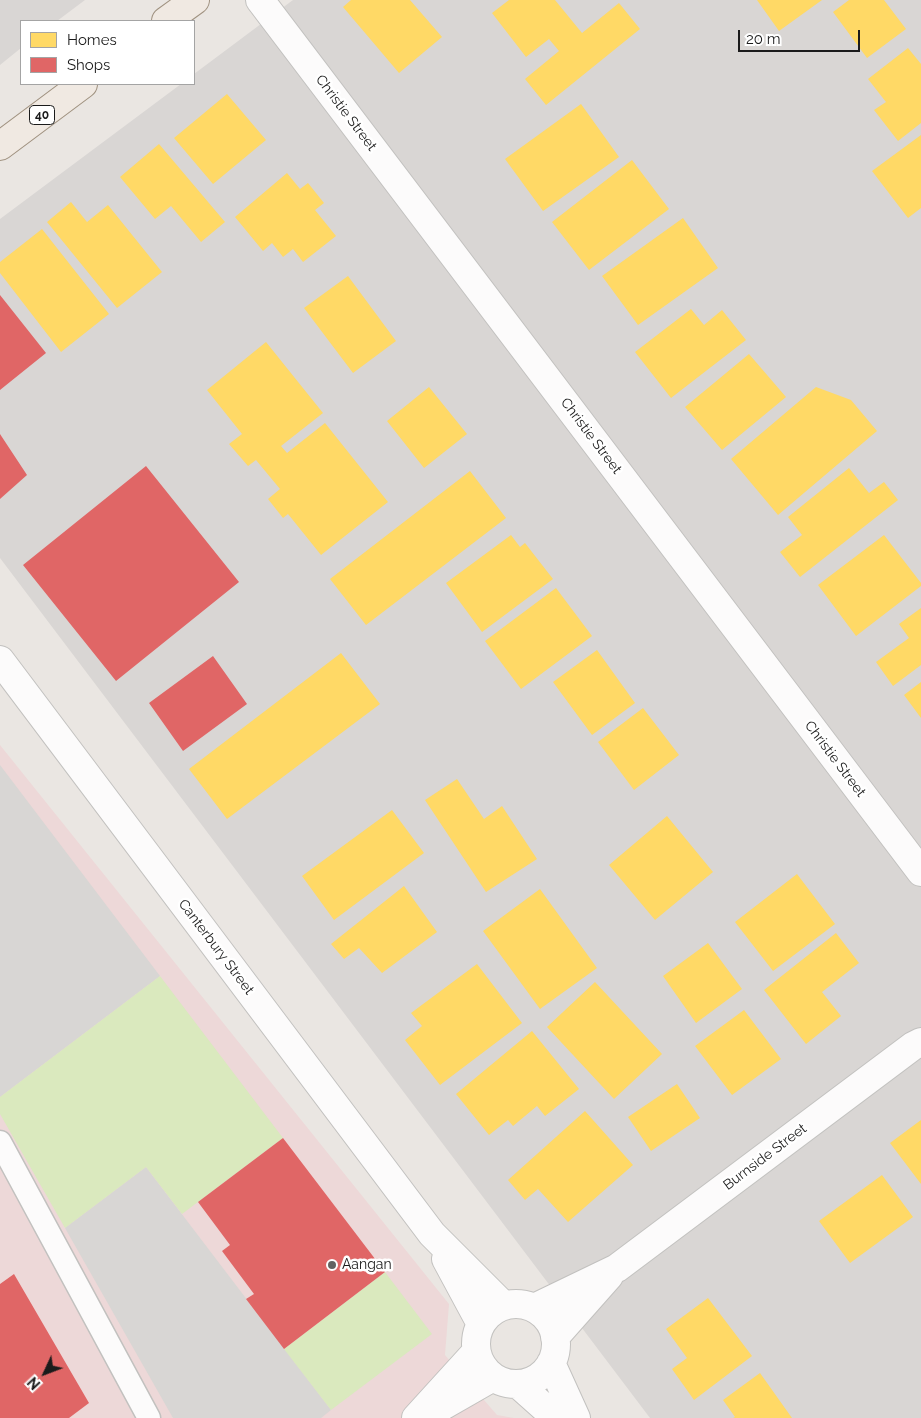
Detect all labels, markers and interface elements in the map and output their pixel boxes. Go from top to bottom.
legend [20,20,195,85]
scale bar [741,20,864,52]
text: 20 m [746,30,781,48]
text: Homes [67,31,117,49]
text: Shops [67,56,110,74]
street label: Christie Street [312,72,380,154]
road number: 40 [30,106,54,124]
street label: Christie Street [557,395,625,477]
street label: Christie Street [801,718,869,800]
street label: Canterbury Street [175,896,257,998]
street label: Burnside Street [720,1120,810,1194]
place label: Aangan [342,1257,392,1273]
marker: Aangan [326,1259,338,1271]
north arrow [20,1348,70,1398]
text: N [25,1374,44,1393]

